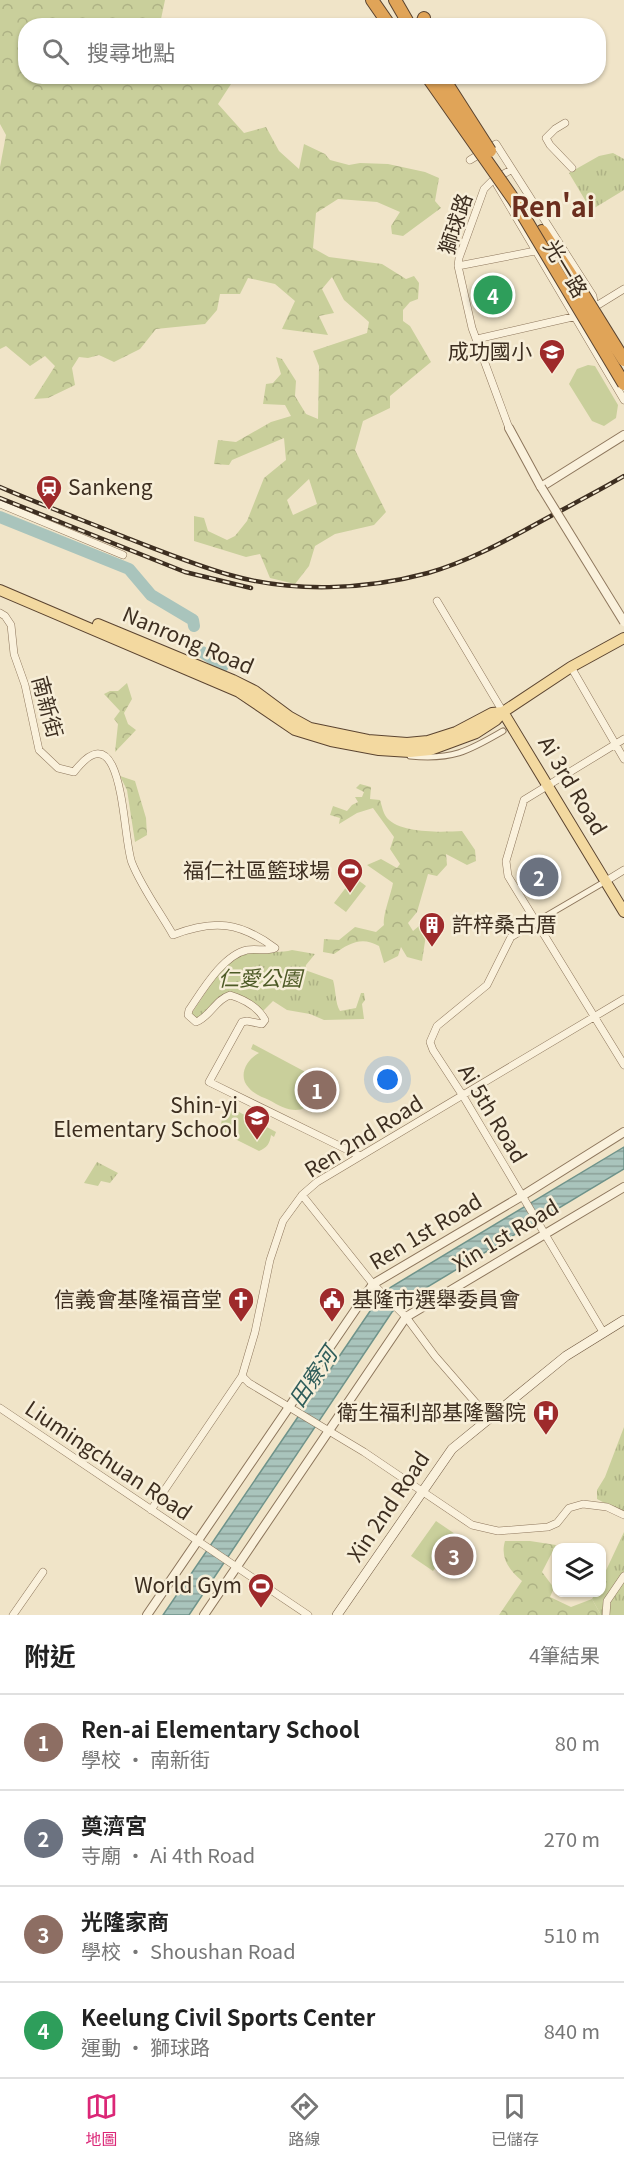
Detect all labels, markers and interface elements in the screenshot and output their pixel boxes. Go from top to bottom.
search box [18,18,606,84]
icon: search [39,35,72,68]
text: 搜尋地點 [87,35,175,67]
district label: Ren'ai [511,186,595,225]
street label: 獅球路 [430,189,478,258]
street label: 光一路 [538,233,596,303]
pin: 4 [474,272,512,318]
place label: 成功國小 [448,335,532,365]
school or university icon: 成功國小 [537,337,567,375]
place label: Sankeng [68,471,153,501]
station icon: Sankeng [34,473,64,511]
street label: Nanrong Road [118,598,259,680]
street label: 南新街 [26,672,72,741]
street label: Ai 3rd Road [532,730,615,840]
place label: 福仁社區籃球場 [183,854,330,884]
pin: 2 [520,854,558,900]
sports icon: 福仁社區籃球場 [335,856,365,894]
place label: 許梓桑古厝 [452,908,557,938]
building icon: 許梓桑古厝 [417,910,447,948]
park label: 仁愛公園 [218,962,305,992]
street label: Ai 5th Road [452,1058,535,1168]
your location [373,1065,402,1094]
pin: 1 [298,1068,336,1112]
street label: Ren 2nd Road [298,1087,428,1184]
place label: Shin-yi Elementary School [53,1089,238,1143]
school or university icon: Shin-yi Elementary School [242,1103,272,1141]
street label: Ren 1st Road [363,1185,487,1276]
street label: Xin 1st Road [446,1191,564,1278]
place label: 信義會基隆福音堂 [54,1283,222,1313]
place label: 基隆市選舉委員會 [352,1283,520,1313]
church icon: 信義會基隆福音堂 [226,1285,256,1323]
public building icon: 基隆市選舉委員會 [317,1285,347,1323]
water label: 田寮河 [280,1336,345,1412]
street label: Liumingchuan Road [20,1392,198,1526]
place label: 衛生福利部基隆醫院 [337,1396,526,1426]
hospital icon: 衛生福利部基隆醫院 [531,1398,561,1436]
street label: Xin 2nd Road [339,1445,435,1567]
pin: 3 [434,1534,474,1578]
map controls [552,1543,606,1597]
button: layers [552,1543,606,1597]
place label: World Gym [134,1569,242,1599]
sports icon: World Gym [246,1571,276,1609]
text: 附近 [24,1636,76,1673]
text: 4筆結果 [529,1640,600,1669]
text: Ren-ai Elementary School [81,1712,360,1744]
text: 1 [38,1728,49,1757]
text: 80 m [555,1728,600,1757]
text: 學校 · 南新街 [81,1744,210,1773]
text: 奠濟宮 [81,1808,147,1840]
text: 2 [38,1824,49,1853]
text: 270 m [544,1824,600,1853]
text: 寺廟 · Ai 4th Road [81,1840,255,1869]
text: 光隆家商 [81,1904,169,1936]
text: 3 [38,1920,49,1949]
text: 510 m [544,1920,600,1949]
text: 學校 · Shoushan Road [81,1936,296,1965]
text: Keelung Civil Sports Center [81,2000,375,2032]
text: 4 [38,2016,49,2045]
text: 840 m [544,2016,600,2045]
text: 運動 · 獅球路 [81,2032,210,2061]
tab: 地圖 [85,2090,118,2150]
tab: 路線 [288,2090,321,2150]
tab: 已儲存 [491,2090,539,2150]

